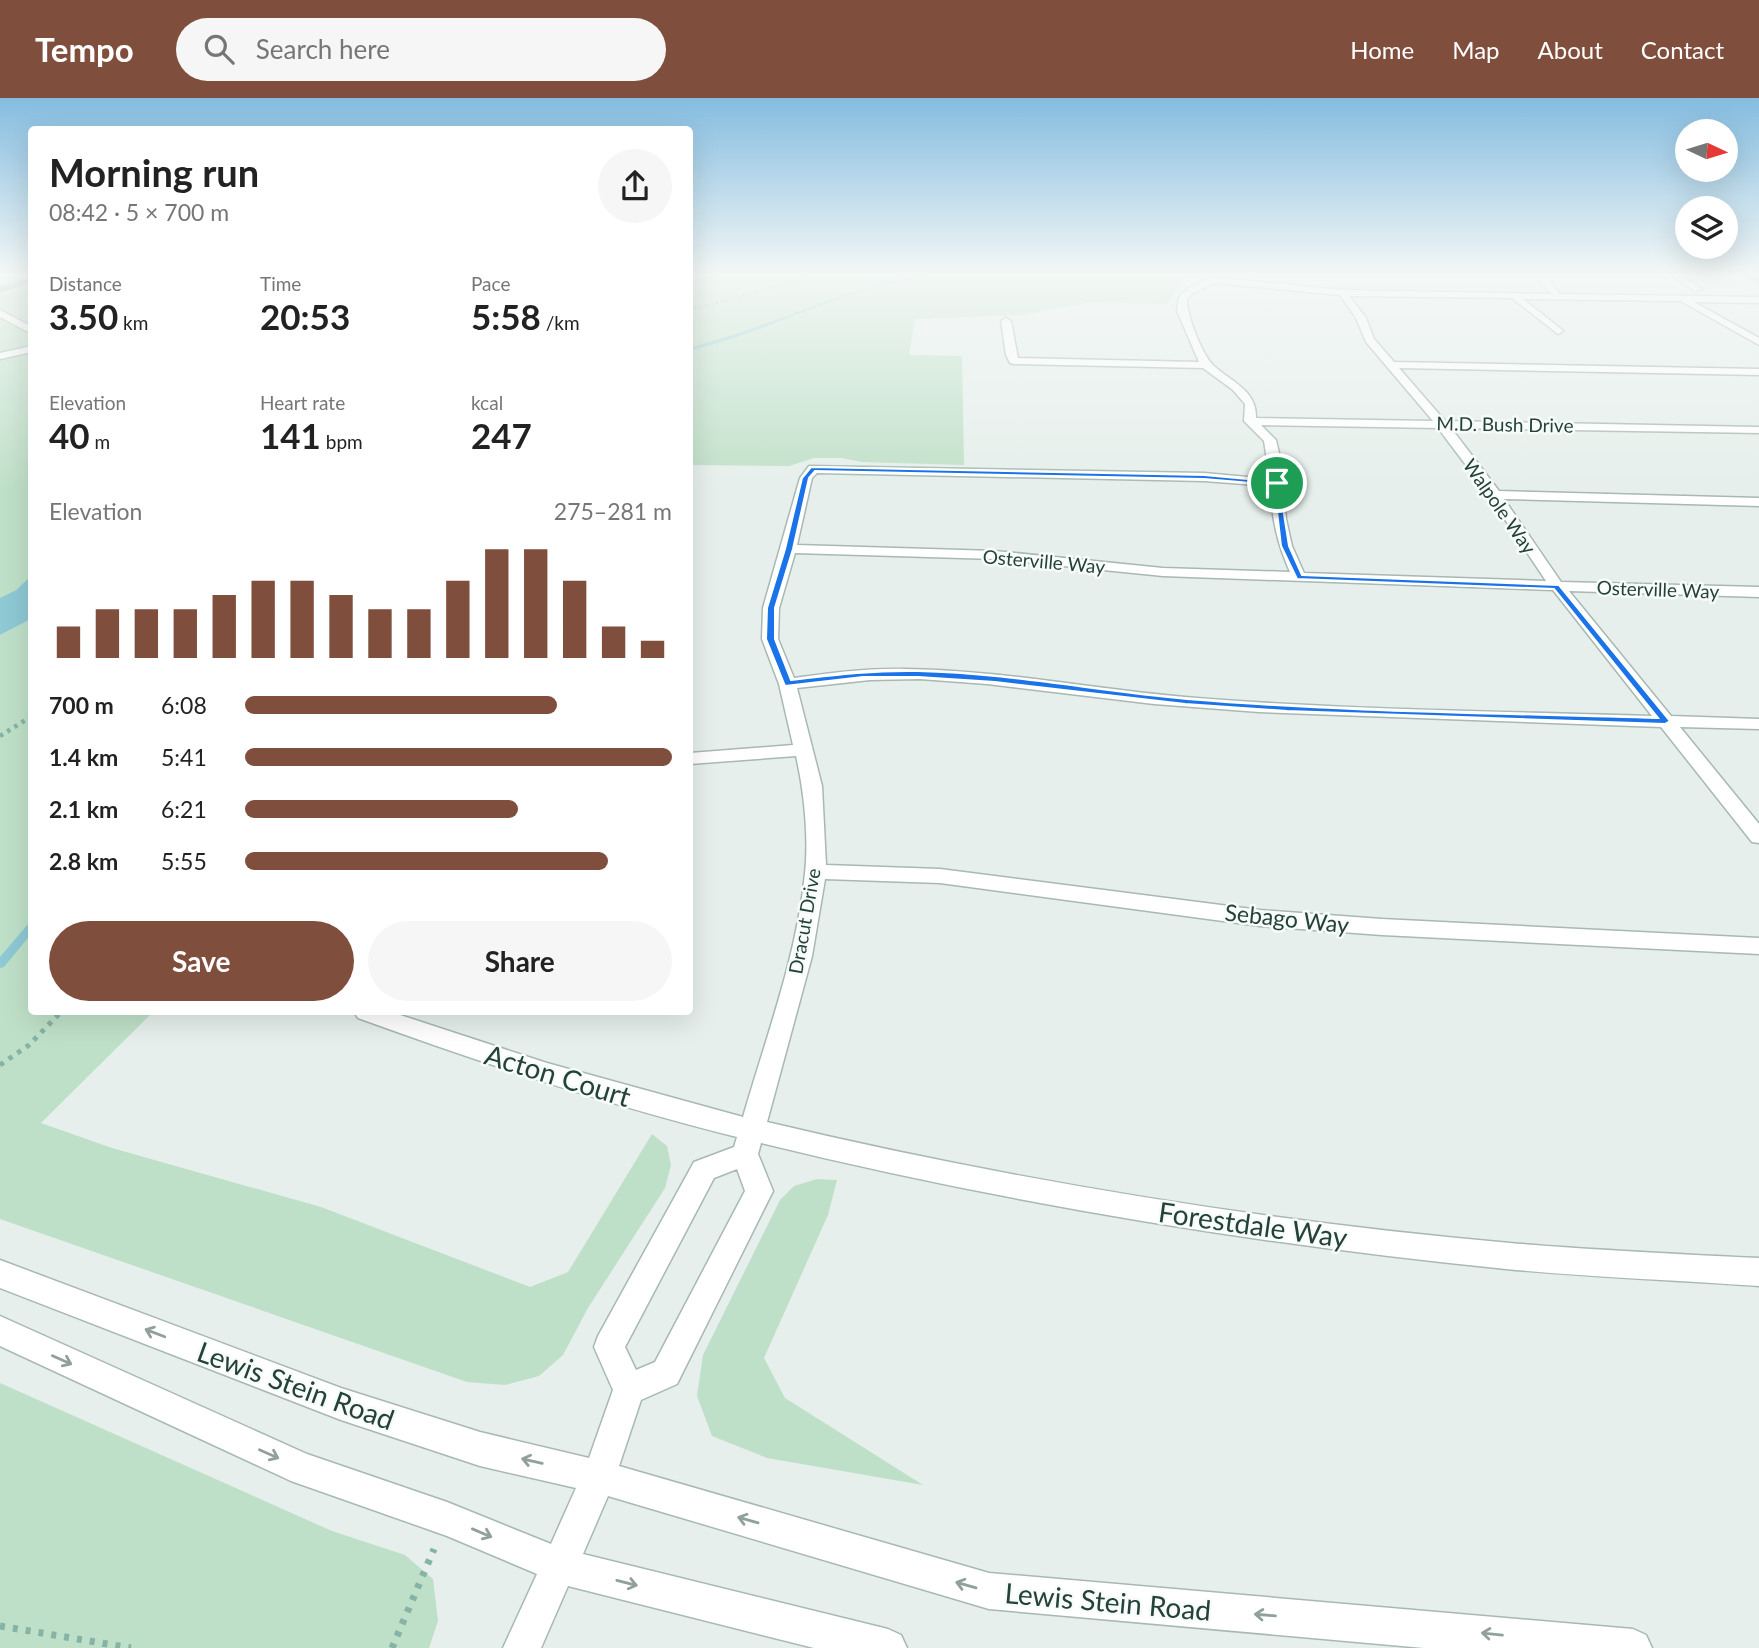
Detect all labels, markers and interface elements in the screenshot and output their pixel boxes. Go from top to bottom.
search box [176,18,666,81]
text: Tempo [35,29,134,69]
icon: search [200,30,238,68]
text: Search here [256,33,390,65]
text: Home [1350,35,1414,64]
text: Map [1452,35,1500,64]
text: About [1538,35,1603,64]
text: Contact [1641,35,1724,64]
north arrow [1675,119,1738,182]
map controls [1675,119,1738,259]
text: Morning run [49,149,259,195]
button: share [598,149,672,223]
button: layers [1675,196,1738,259]
text: 08:42 · 5 × 700 m [49,198,229,226]
text: Distance [49,272,122,295]
text: Time [260,272,301,295]
text: Pace [471,272,510,295]
text: 3.50 [49,295,118,337]
text: 20:53 [260,295,350,337]
text: 5:58 [471,295,541,337]
text: km [118,311,148,334]
text: /km [541,311,580,334]
text: Elevation [49,391,126,414]
text: Heart rate [260,391,345,414]
text: kcal [471,391,503,414]
street label: M.D. Bush Drive [1436,411,1574,437]
text: 40 [49,414,90,456]
text: 141 [260,414,321,456]
text: 247 [471,414,532,456]
text: m [90,430,110,453]
text: bpm [321,430,363,453]
pin [1247,453,1307,513]
street label: Walpole Way [1459,454,1541,558]
icon: arrive [1258,464,1296,502]
text: Elevation [49,497,142,525]
text: 275–281 m [554,497,672,525]
street label: Osterville Way [982,544,1106,578]
street label: Osterville Way [1596,575,1720,603]
text: 700 m [49,691,114,719]
text: 6:08 [161,691,207,719]
text: 1.4 km [49,743,118,771]
text: 5:41 [161,743,207,771]
text: 2.1 km [49,795,118,823]
text: 6:21 [161,795,207,823]
text: 2.8 km [49,847,118,875]
text: 5:55 [161,847,207,875]
street label: Dracut Drive [783,866,825,976]
street label: Sebago Way [1223,898,1351,938]
button: Save [49,921,354,1001]
button: Share [368,921,672,1001]
street label: Acton Court [481,1037,635,1113]
street label: Forestdale Way [1156,1194,1350,1254]
one-way arrow [145,1326,166,1339]
street label: Lewis Stein Road [193,1334,399,1436]
one-way arrow [51,1354,72,1367]
one-way arrow [258,1448,279,1461]
one-way arrow [522,1454,544,1467]
one-way arrow [737,1513,759,1526]
one-way arrow [471,1528,493,1541]
street label: Lewis Stein Road [1003,1575,1213,1627]
one-way arrow [616,1577,638,1590]
one-way arrow [955,1577,977,1590]
one-way arrow [1254,1608,1277,1621]
one-way arrow [1481,1628,1504,1641]

